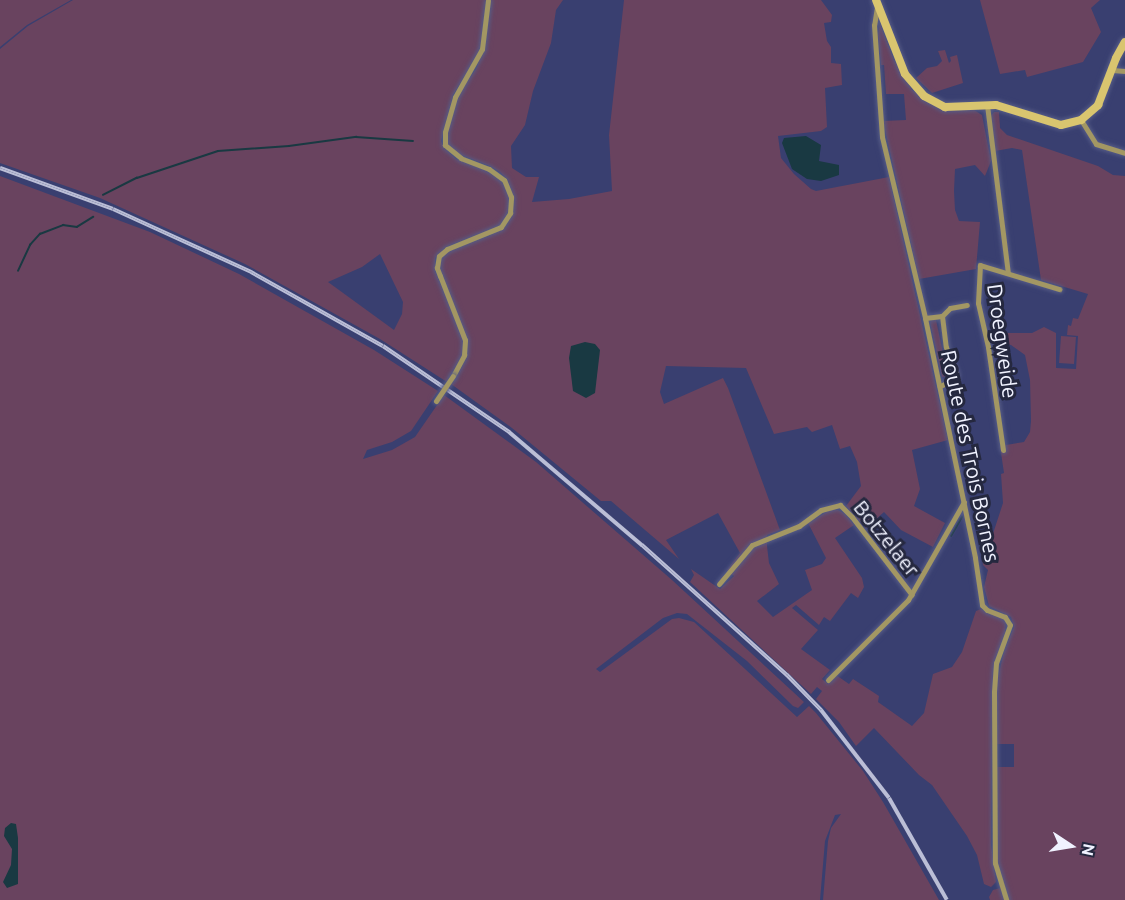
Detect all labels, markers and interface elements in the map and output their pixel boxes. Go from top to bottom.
street label: Droegweide [982,282,1024,400]
street label: Route des Trois Bornes [936,348,1006,564]
street label: Botzelaer [849,495,925,581]
north arrow [1041,816,1101,876]
text: N [1079,842,1099,857]

